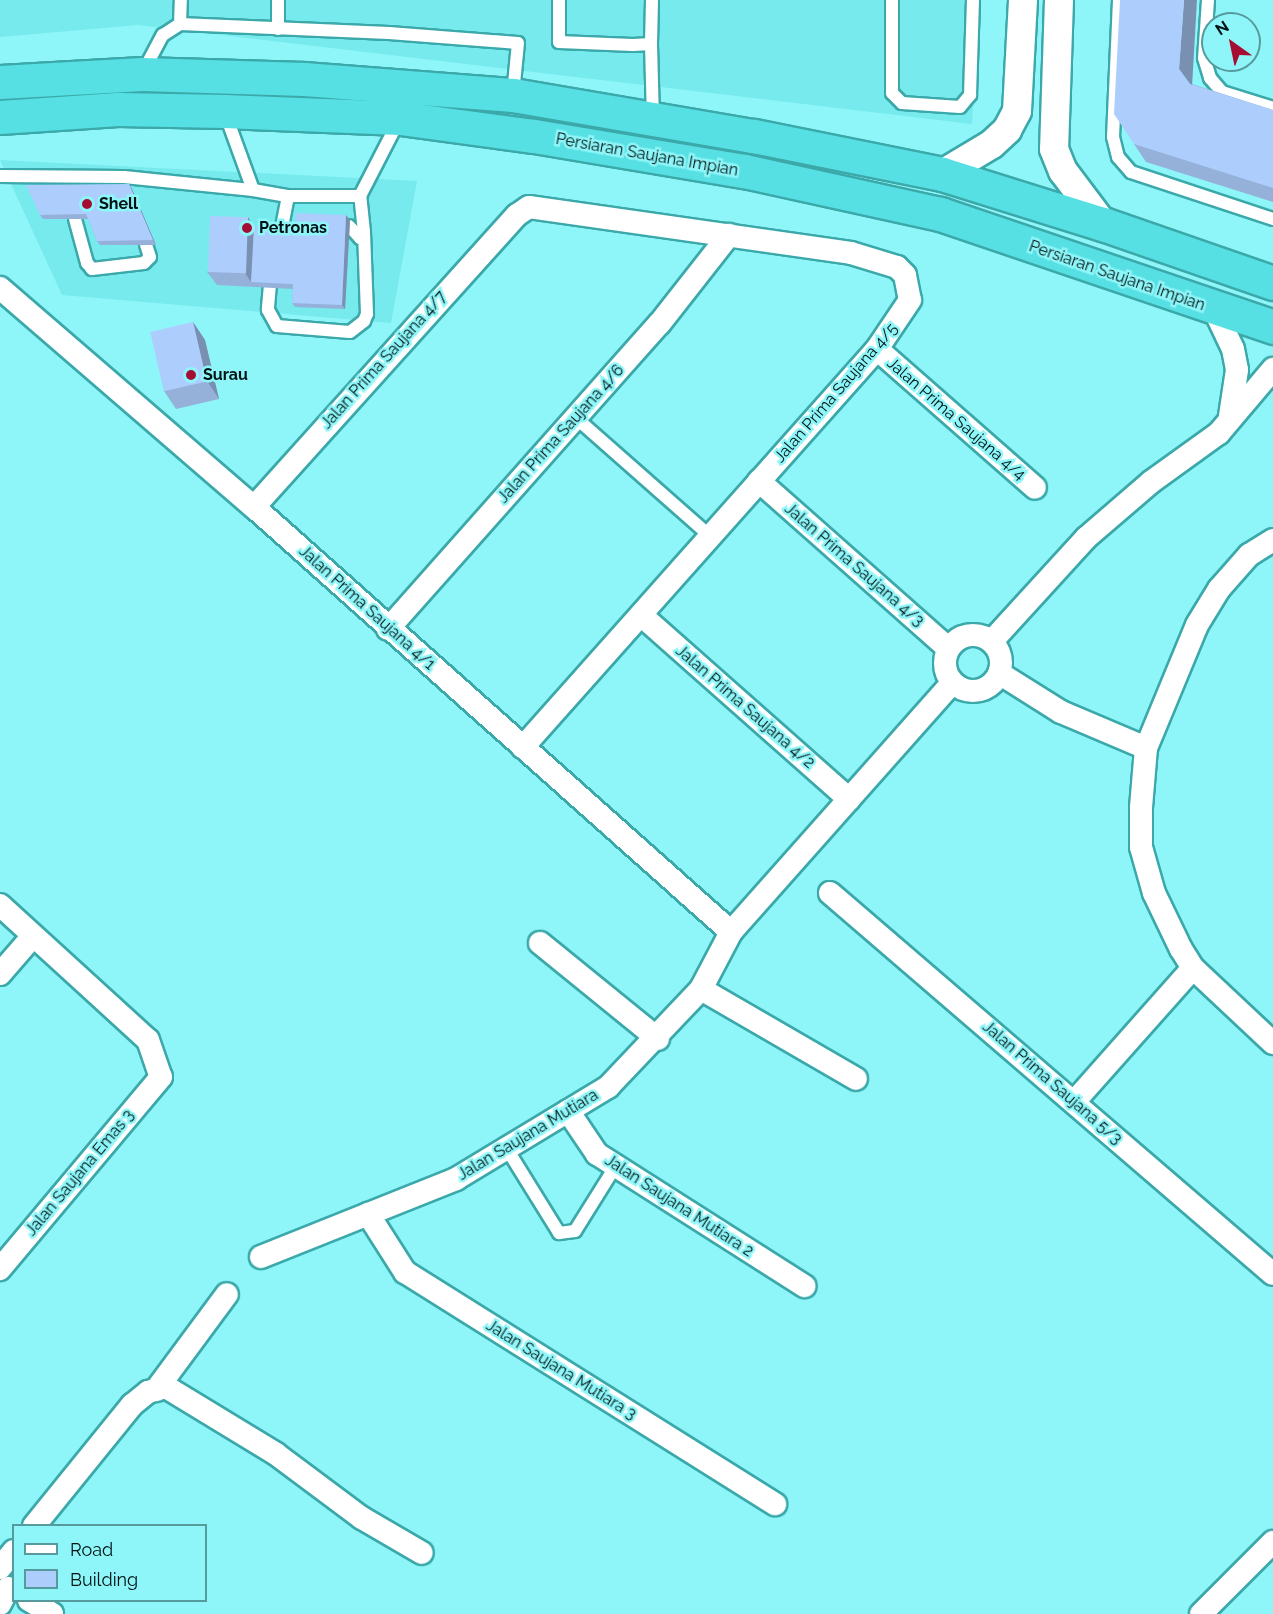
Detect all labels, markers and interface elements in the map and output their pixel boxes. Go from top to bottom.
north arrow [1201,12,1261,72]
text: N [1212,17,1232,39]
street label: Persiaran Saujana Impian [554,129,740,181]
place label: Shell [99,194,138,214]
marker: Shell [80,197,94,211]
place label: Petronas [259,218,327,238]
marker: Petronas [240,221,254,235]
street label: Persiaran Saujana Impian [1026,237,1208,315]
street label: Jalan Prima Saujana 4/7 [317,287,451,433]
street label: Jalan Prima Saujana 4/5 [770,319,902,467]
street label: Jalan Prima Saujana 4/4 [883,354,1029,484]
street label: Jalan Prima Saujana 4/6 [494,361,628,507]
place label: Surau [203,365,248,385]
marker: Surau [184,368,198,382]
street label: Jalan Prima Saujana 4/3 [780,499,928,631]
street label: Jalan Prima Saujana 4/1 [295,542,439,674]
street label: Jalan Prima Saujana 4/2 [672,641,818,773]
street label: Jalan Prima Saujana 5/3 [978,1017,1126,1149]
street label: Jalan Saujana Mutiara [454,1085,602,1185]
street label: Jalan Saujana Emas 3 [22,1106,138,1240]
street label: Jalan Saujana Mutiara 2 [601,1151,757,1261]
street label: Jalan Saujana Mutiara 3 [482,1316,640,1424]
legend [12,1524,207,1602]
text: Road [70,1539,113,1560]
text: Building [70,1569,138,1590]

